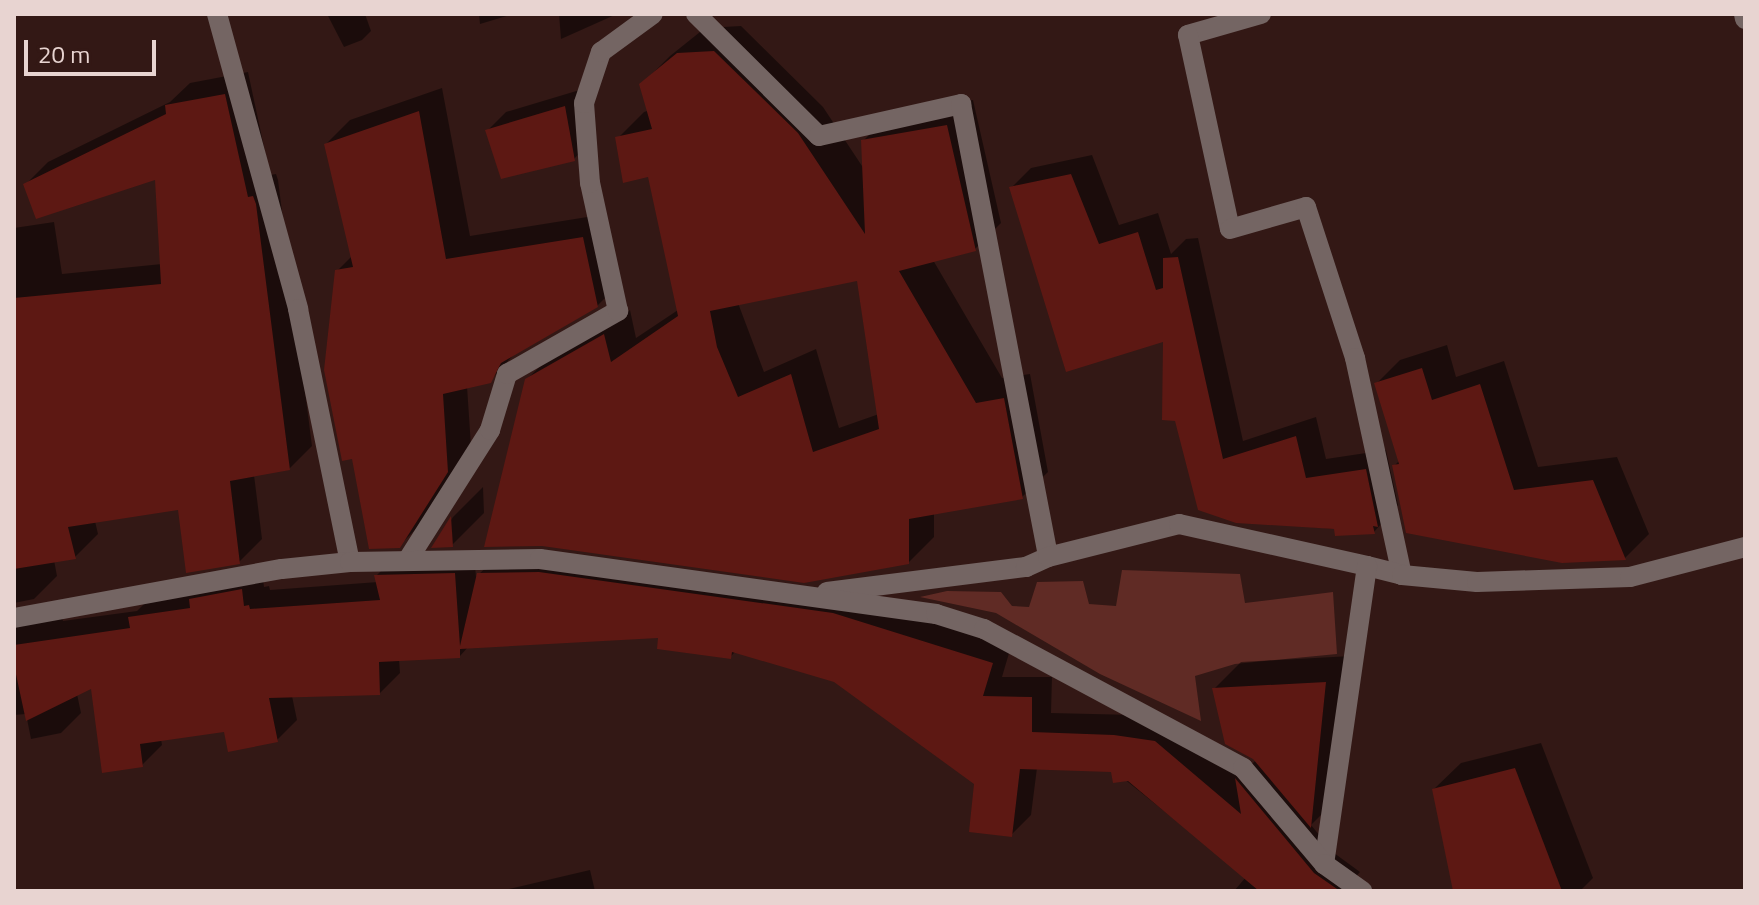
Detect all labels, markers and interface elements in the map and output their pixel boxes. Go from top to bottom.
scale bar [28,24,160,74]
text: 20 m [38,36,90,72]

